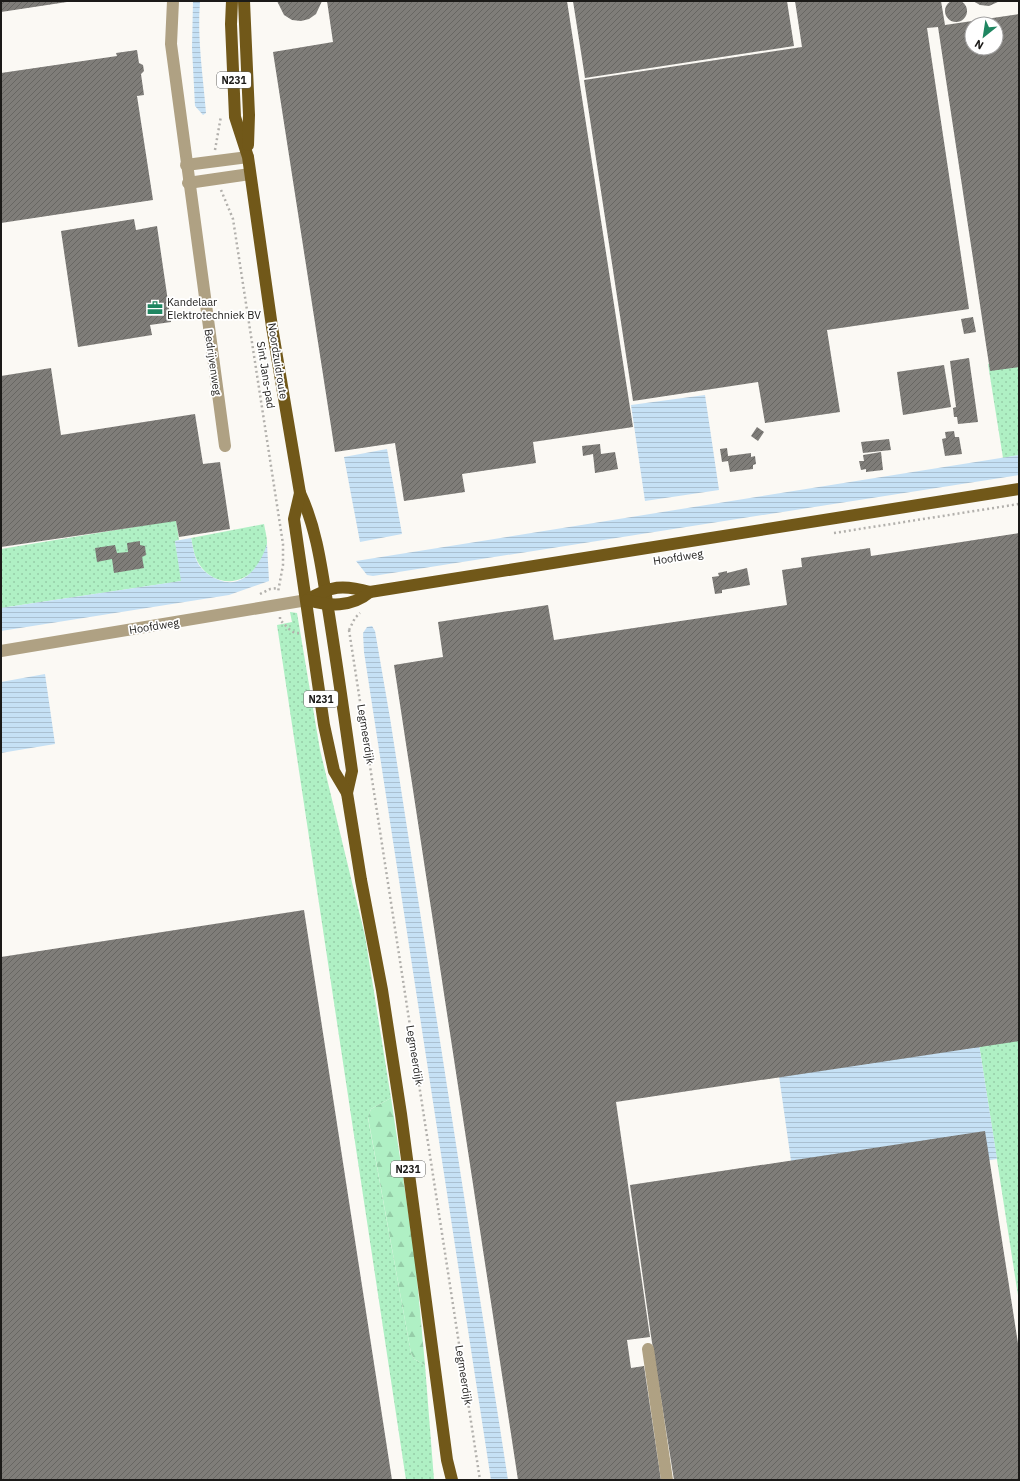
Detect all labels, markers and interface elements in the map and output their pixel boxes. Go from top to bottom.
north arrow [964,16,1004,56]
text: N [972,37,986,53]
road number: N231 [217,72,251,88]
place label: Kandelaar Elektrotechniek BV [167,295,261,322]
office icon: Kandelaar Elektrotechniek BV [146,299,164,317]
street label: Noordzuidroute [265,322,291,400]
street label: Bedrijvenweg [201,328,225,396]
street label: Sint Jans-pad [254,340,278,410]
street label: Hoofdweg [652,546,704,568]
street label: Hoofdweg [128,615,180,637]
road number: N231 [304,691,338,707]
street label: Legmeerdijk [354,703,378,765]
street label: Legmeerdijk [403,1024,427,1086]
road number: N231 [391,1161,425,1177]
street label: Legmeerdijk [452,1344,476,1406]

